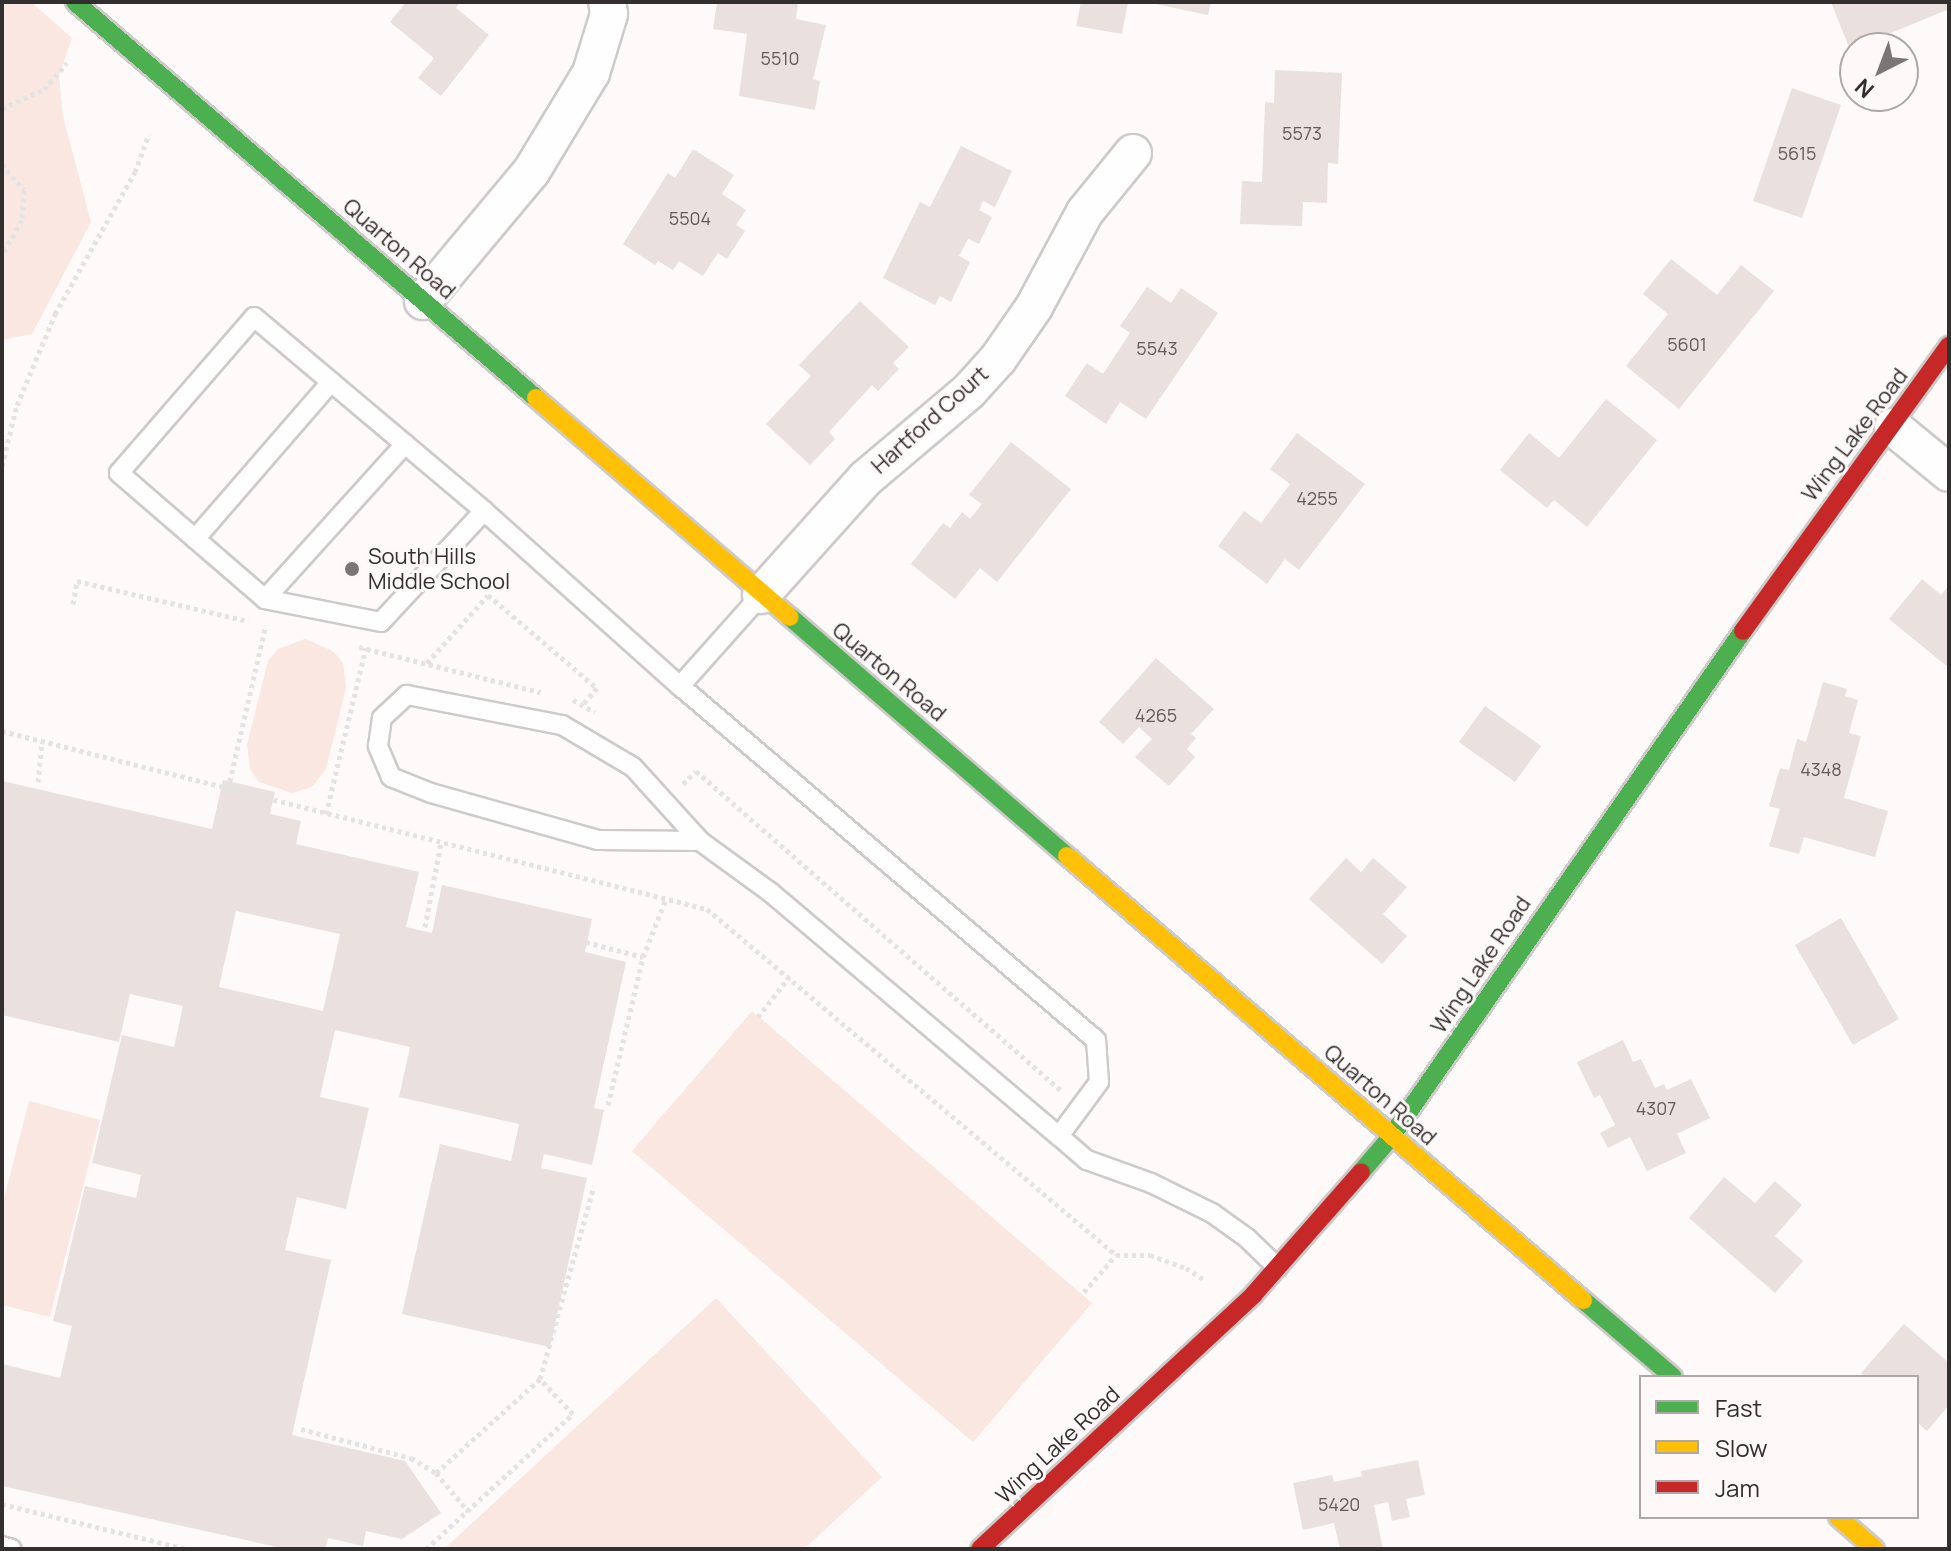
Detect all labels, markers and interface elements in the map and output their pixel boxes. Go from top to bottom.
north arrow [1839,32,1919,112]
house number: 5510 [761,47,799,69]
text: N [1848,72,1880,105]
house number: 5573 [1282,122,1322,144]
house number: 5615 [1778,142,1816,164]
street label: Quarton Road [337,193,461,305]
house number: 5504 [669,207,711,229]
house number: 5601 [1667,333,1707,355]
house number: 5543 [1136,337,1178,359]
street label: Hartford Court [866,361,994,479]
street label: Wing Lake Road [1797,363,1913,507]
house number: 4255 [1296,487,1338,509]
place label: South Hills Middle School [368,543,510,594]
marker: South Hills Middle School [343,560,361,578]
street label: Quarton Road [827,617,951,727]
house number: 4265 [1135,704,1177,726]
house number: 4348 [1800,758,1842,780]
street label: Wing Lake Road [1426,892,1536,1038]
street label: Quarton Road [1318,1039,1442,1151]
house number: 4307 [1636,1097,1676,1119]
legend [1639,1375,1919,1519]
street label: Wing Lake Road [991,1381,1125,1509]
text: Fast [1715,1391,1762,1424]
text: Slow [1715,1431,1768,1464]
text: Jam [1715,1471,1760,1504]
house number: 5420 [1318,1493,1360,1515]

